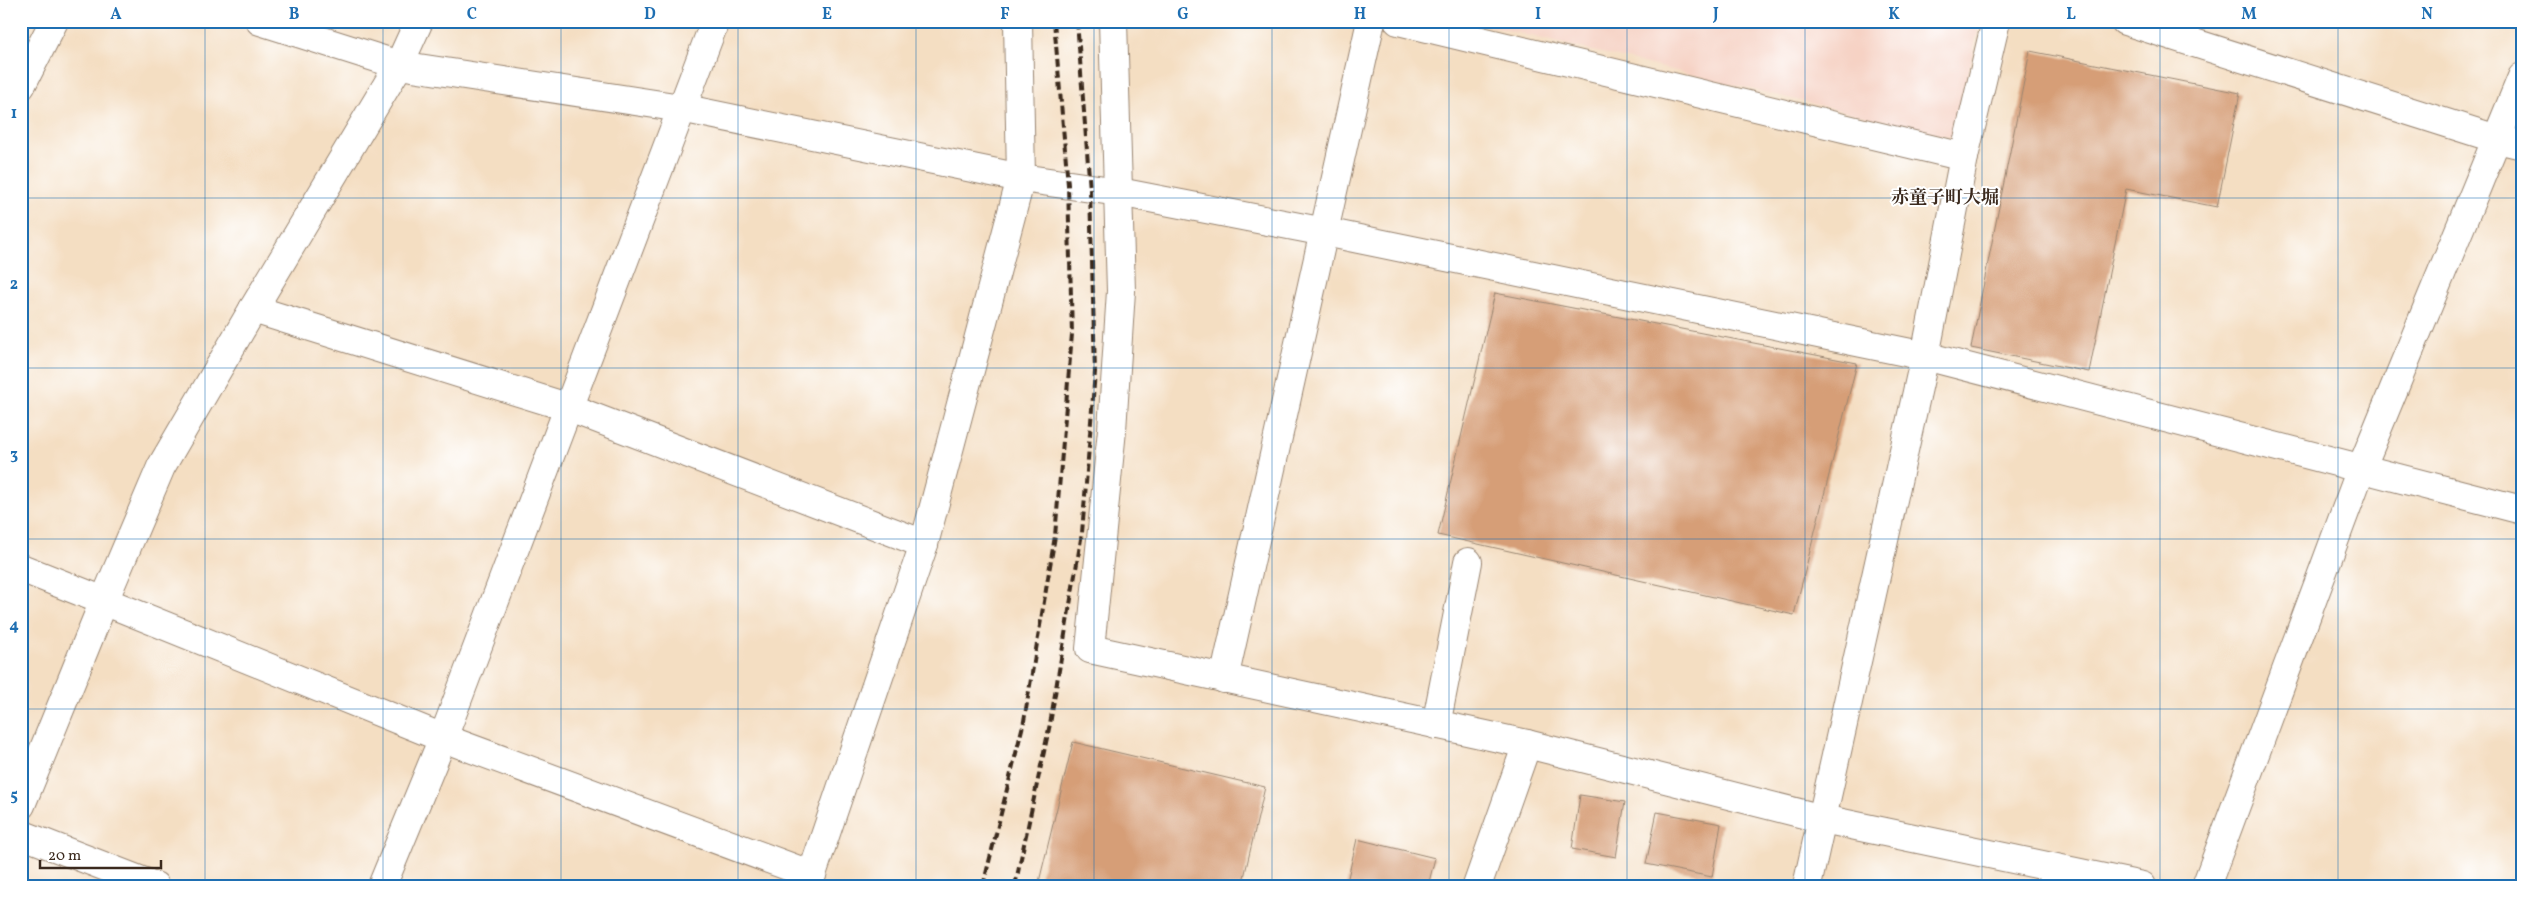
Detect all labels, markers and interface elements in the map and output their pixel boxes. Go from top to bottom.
text: A [110,4,122,26]
text: B [289,4,300,26]
text: C [467,4,477,26]
text: D [644,4,656,26]
text: E [822,4,832,26]
text: F [1000,4,1010,26]
text: G [1177,4,1189,26]
text: H [1354,4,1366,26]
text: I [1535,4,1541,26]
text: J [1712,4,1719,26]
text: K [1888,4,1900,26]
text: L [2066,4,2076,26]
text: M [2241,4,2257,26]
text: N [2421,4,2433,26]
text: 1 [11,103,17,125]
district label: 赤童子町大堀 [1891,186,1999,211]
text: 2 [10,274,18,296]
text: 3 [10,444,18,466]
text: 4 [9,615,19,637]
text: 5 [10,785,18,807]
scale bar [40,837,161,869]
text: 20 m [48,846,81,867]

